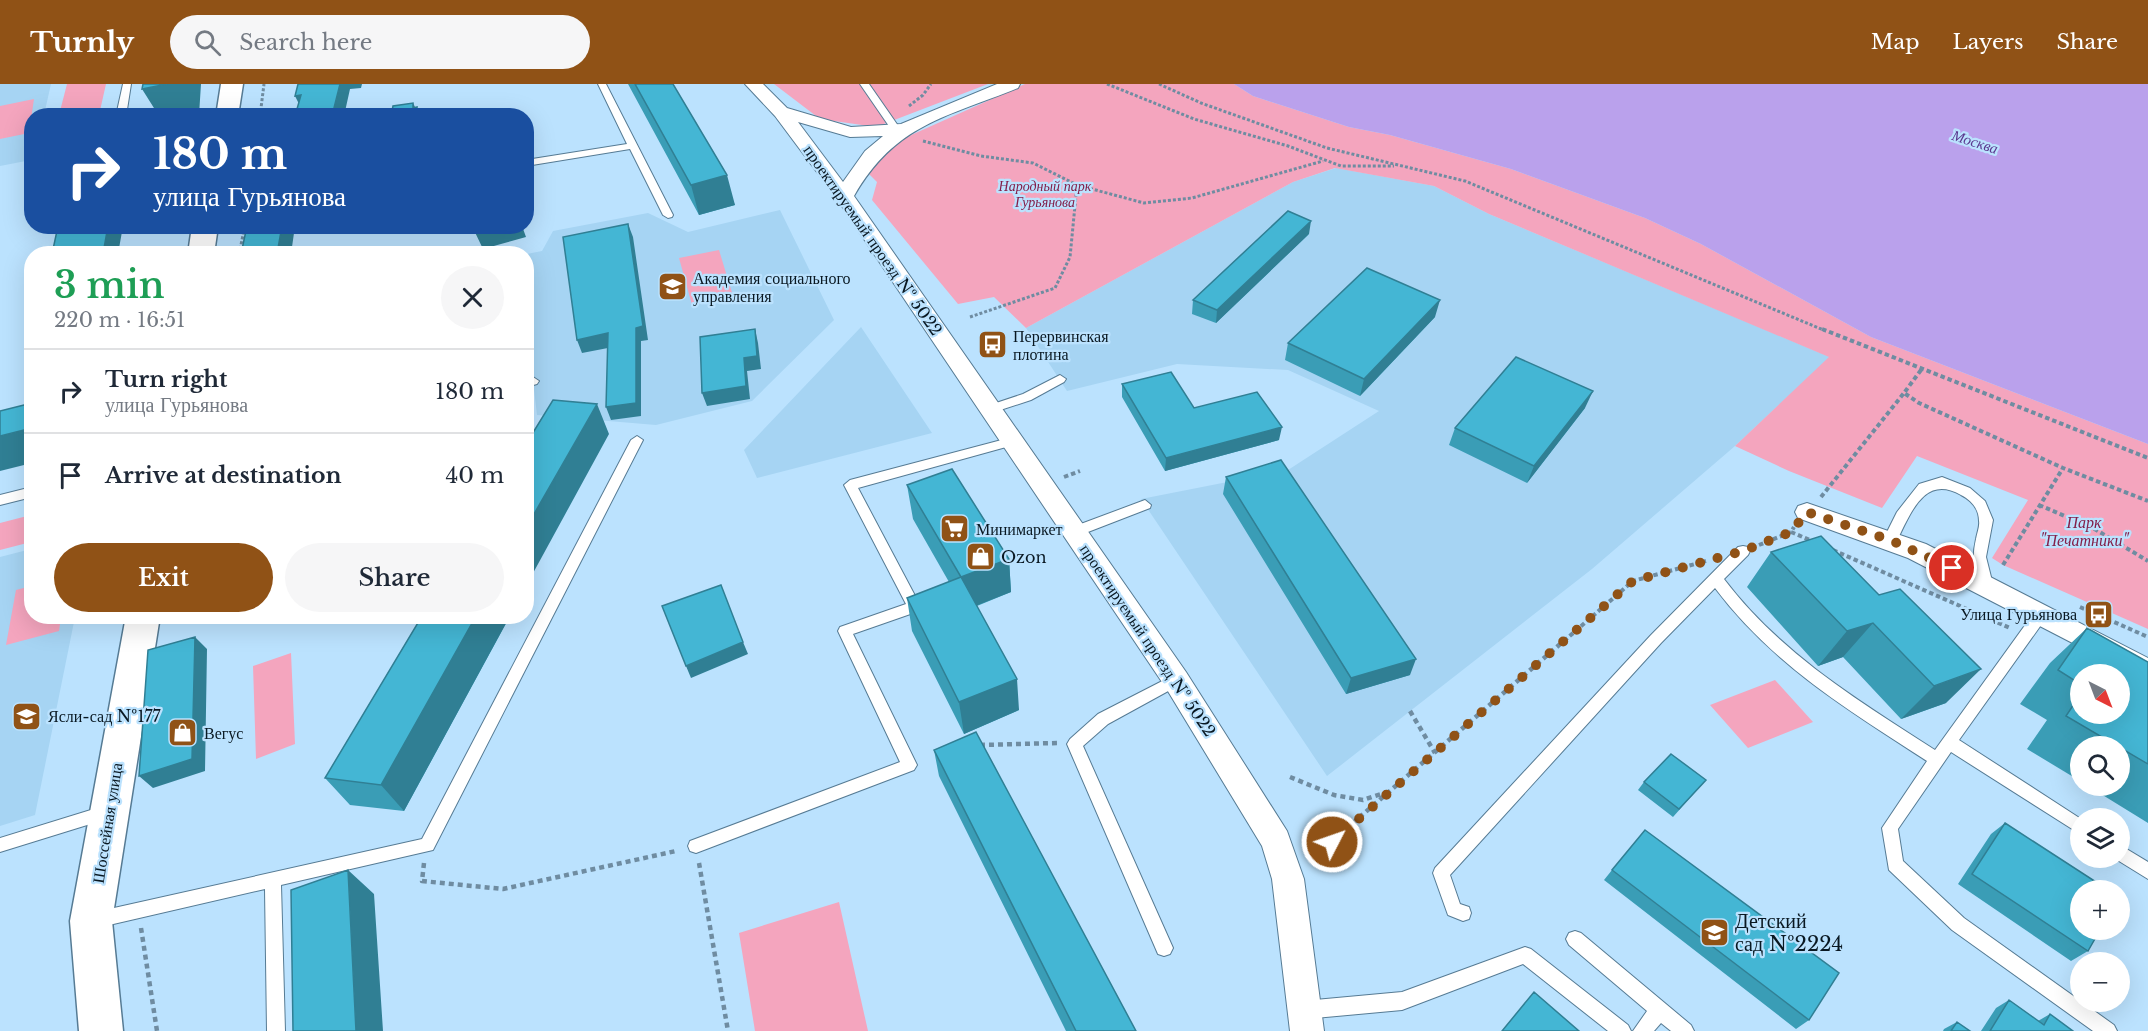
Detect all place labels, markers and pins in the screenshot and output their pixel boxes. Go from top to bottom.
place label: Академия социального управления [693,268,851,306]
school or university icon: Академия социального управления [656,271,688,303]
place label: Перервинская плотина [1013,326,1109,364]
bus stop icon: Перервинская плотина [976,329,1008,361]
supermarket icon: Минимаркет [939,513,971,545]
place label: Минимаркет [976,519,1063,539]
shop icon: Ozon [964,541,996,573]
pin [1926,542,1977,593]
place label: Ozon [1001,547,1046,567]
bus stop icon: Улица Гурьянова [2082,598,2114,630]
place label: Улица Гурьянова [1960,604,2077,624]
school or university icon: Ясли-сад №177 [11,700,43,732]
place label: Ясли-сад №177 [48,706,162,726]
shop icon: Вегус [167,717,199,749]
place label: Вегус [204,723,243,743]
place label: Детский сад №2224 [1735,909,1843,956]
school or university icon: Детский сад №2224 [1698,916,1730,948]

